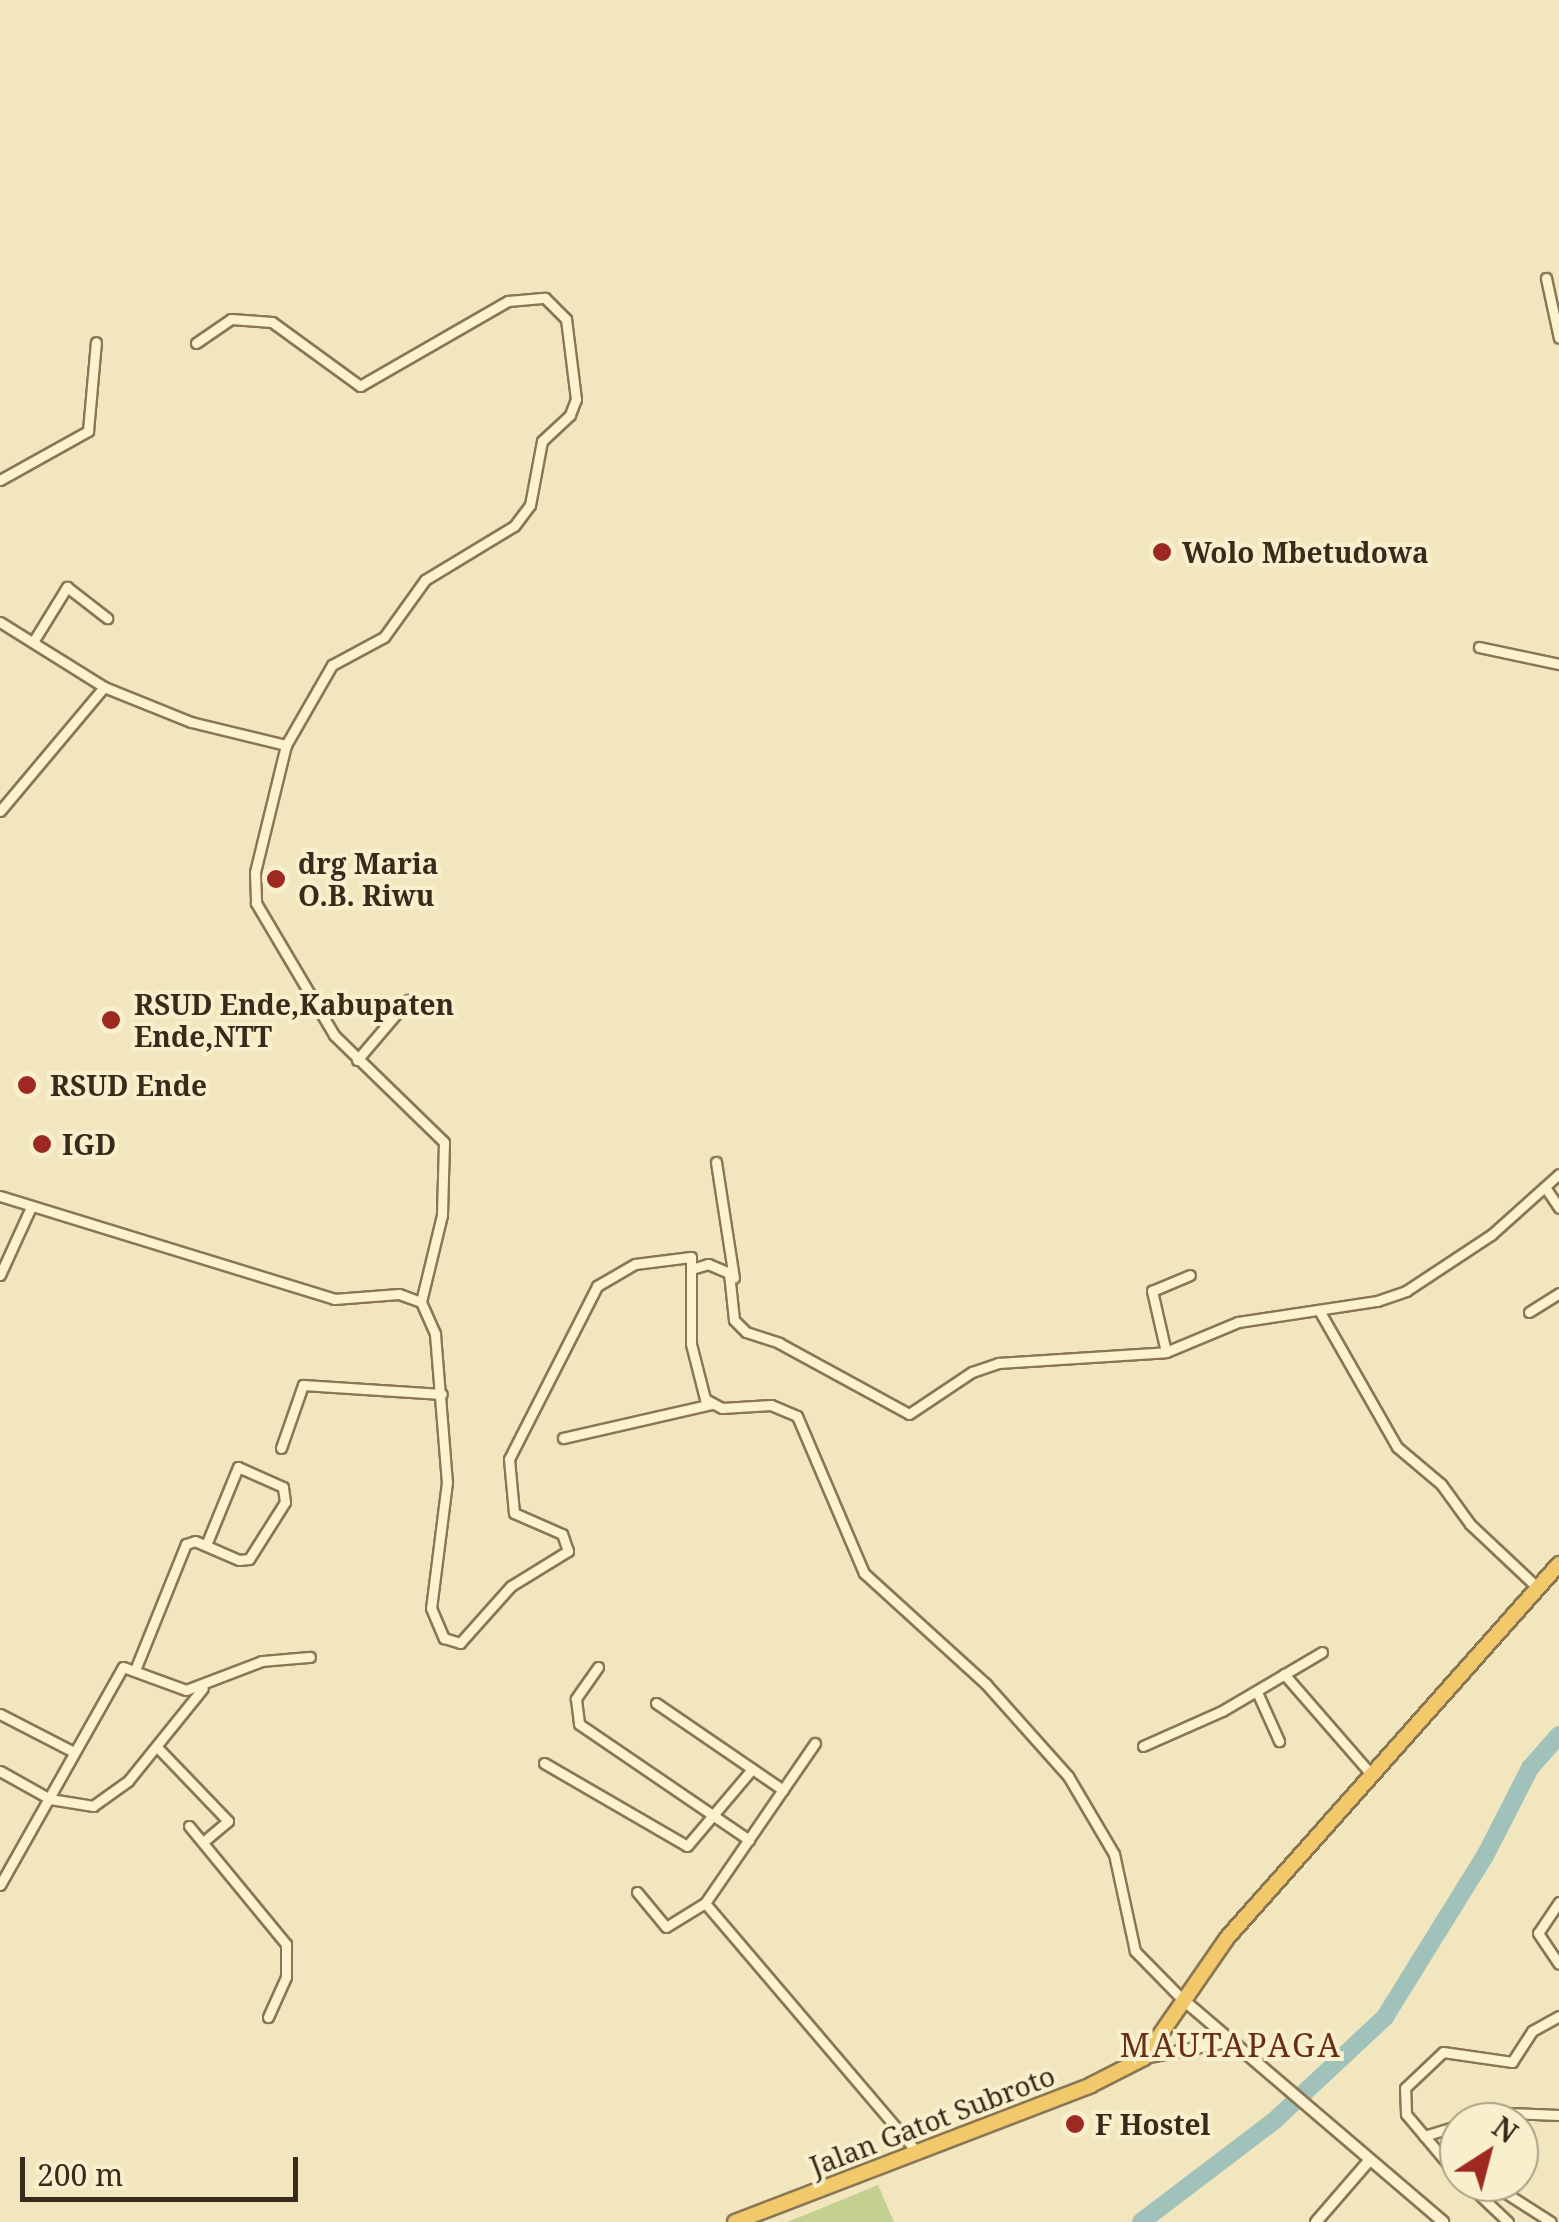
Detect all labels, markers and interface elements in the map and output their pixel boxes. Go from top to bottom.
place label: Wolo Mbetudowa [1182,535,1429,569]
marker: Wolo Mbetudowa [1151,541,1173,563]
place label: drg Maria O.B. Riwu [298,846,439,912]
marker: drg Maria O.B. Riwu [263,866,289,892]
place label: RSUD Ende,Kabupaten Ende,NTT [134,987,454,1053]
marker: RSUD Ende,Kabupaten Ende,NTT [98,1007,124,1033]
place label: RSUD Ende [50,1068,207,1102]
marker: RSUD Ende [14,1072,40,1098]
place label: IGD [62,1127,116,1161]
marker: IGD [31,1133,53,1155]
district label: MAUTAPAGA [1120,2026,1342,2064]
street label: Jalan Gatot Subroto [805,2058,1059,2182]
north arrow [1439,2102,1539,2202]
place label: F Hostel [1095,2107,1210,2141]
text: N [1485,2107,1526,2151]
marker: F Hostel [1064,2113,1086,2135]
scale bar [25,2137,302,2199]
text: 200 m [37,2154,123,2195]

